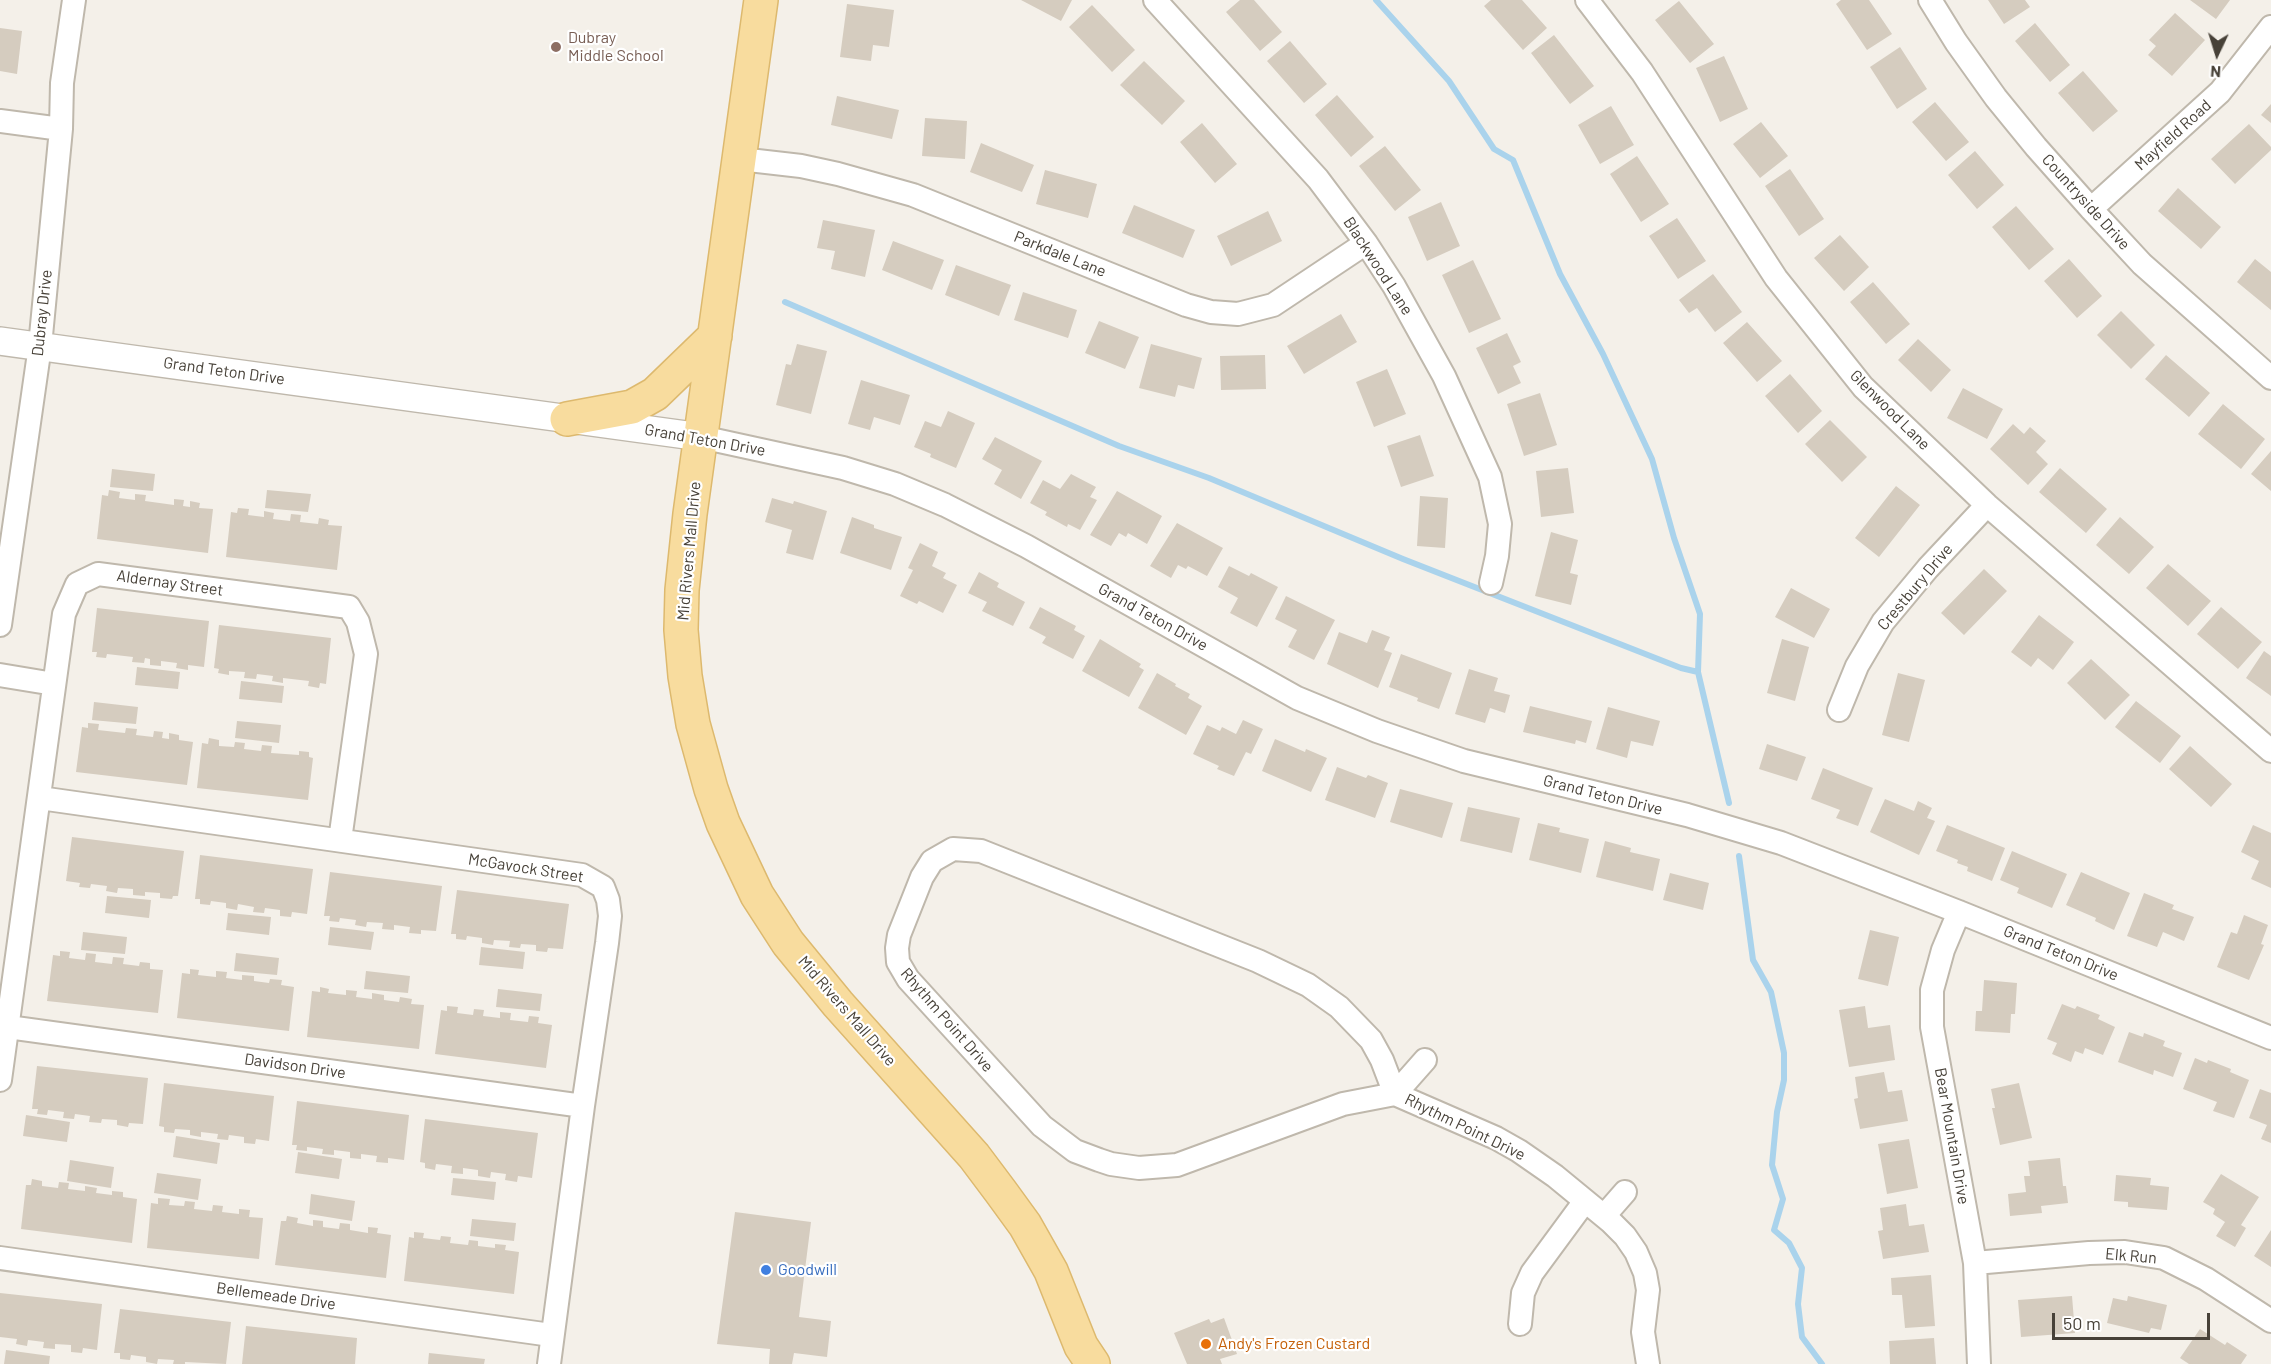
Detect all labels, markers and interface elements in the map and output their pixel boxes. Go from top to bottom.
north arrow [2187,24,2247,84]
place label: Dubray Middle School [568,28,664,66]
marker: Dubray Middle School [549,40,563,54]
text: N [2210,63,2222,82]
street label: Mayfield Road [2131,96,2215,174]
street label: Countryside Drive [2038,150,2134,254]
street label: Blackwood Lane [1339,213,1417,319]
street label: Parkdale Lane [1011,227,1109,281]
street label: Dubray Drive [28,269,56,357]
street label: Grand Teton Drive [162,353,286,389]
street label: Glenwood Lane [1846,366,1934,454]
street label: Grand Teton Drive [643,420,767,460]
street label: Mid Rivers Mall Drive [673,481,705,621]
street label: Crestbury Drive [1873,540,1957,634]
street label: Aldernay Street [115,566,225,600]
street label: Grand Teton Drive [1095,579,1211,655]
street label: Grand Teton Drive [1541,771,1665,819]
street label: McGavock Street [467,849,585,887]
street label: Grand Teton Drive [2001,921,2121,985]
street label: Mid Rivers Mall Drive [794,952,900,1070]
street label: Rhythm Point Drive [897,964,997,1076]
street label: Davidson Drive [243,1049,347,1083]
street label: Bear Mountain Drive [1931,1066,1973,1206]
street label: Rhythm Point Drive [1402,1089,1528,1165]
street label: Elk Run [2104,1244,2158,1268]
place label: Goodwill [778,1260,837,1280]
marker: Goodwill [759,1263,773,1277]
street label: Bellemeade Drive [215,1278,337,1314]
scale bar [2055,1301,2212,1339]
text: 50 m [2063,1312,2101,1334]
place label: Andy's Frozen Custard [1218,1334,1370,1354]
marker: Andy's Frozen Custard [1199,1337,1213,1351]

